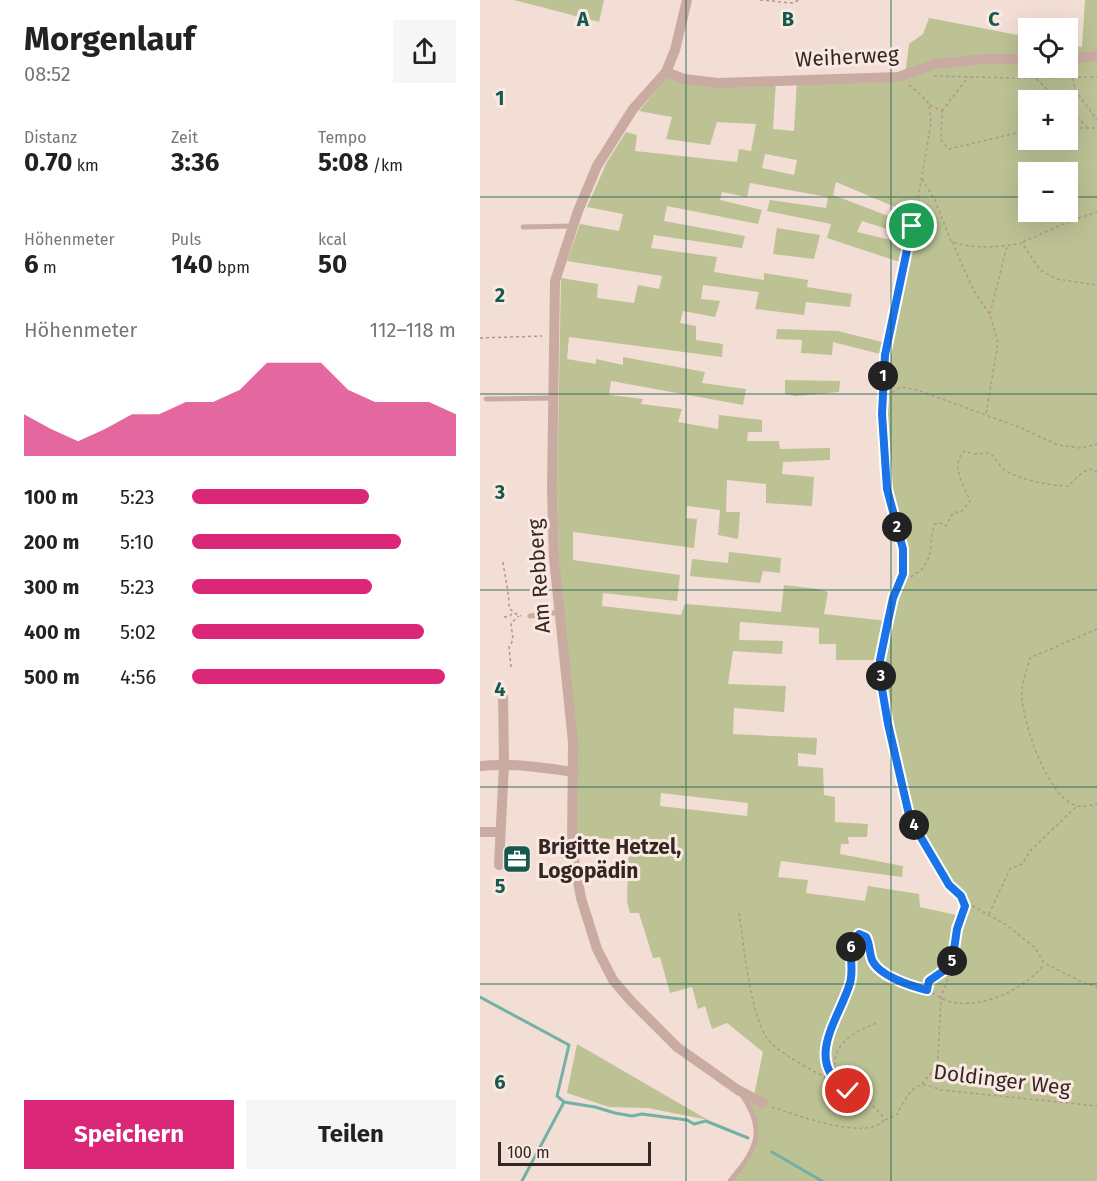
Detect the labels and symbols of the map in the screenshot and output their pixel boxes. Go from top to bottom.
text: A [576,7,590,31]
text: B [782,7,794,31]
text: C [988,7,1000,31]
street label: Weiherweg [794,41,900,73]
text: 1 [495,86,505,110]
pin [886,200,937,251]
text: 2 [495,283,505,307]
pin: 1 [868,361,898,391]
text: 3 [494,480,505,504]
pin: 2 [882,512,912,542]
street label: Am Rebberg [522,518,556,634]
pin: 3 [866,661,896,691]
text: 4 [494,677,506,701]
pin: 4 [899,810,929,840]
place label: Brigitte Hetzel, Logopädin [538,834,681,884]
office icon: Brigitte Hetzel, Logopädin [501,843,533,875]
text: 5 [495,874,506,898]
pin: 6 [836,932,866,962]
pin: 5 [937,946,967,976]
street label: Doldinger Weg [932,1059,1072,1101]
pin [822,1065,873,1116]
text: 6 [494,1070,506,1094]
scale bar [498,1139,651,1166]

